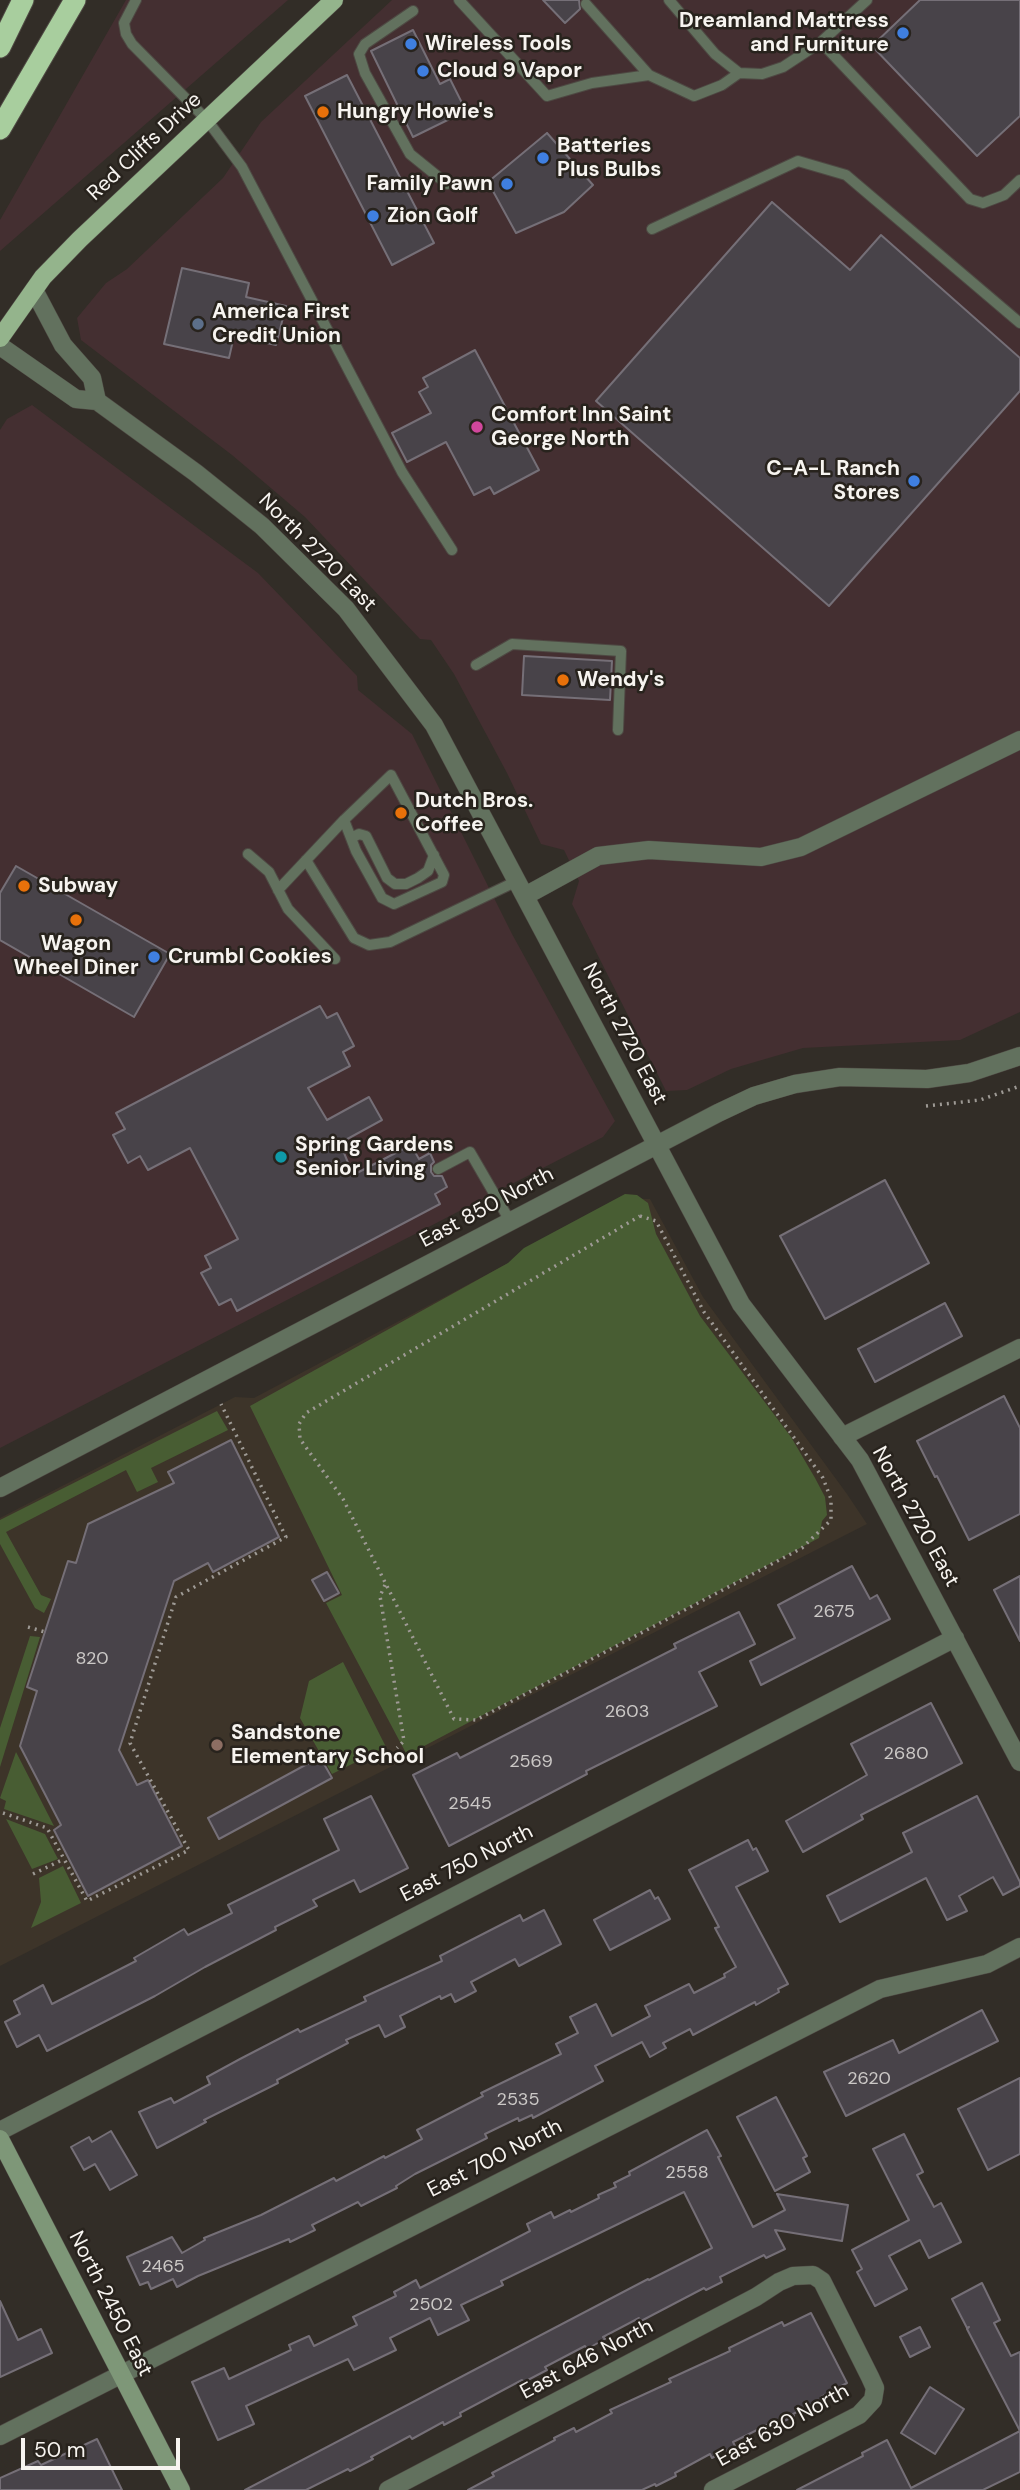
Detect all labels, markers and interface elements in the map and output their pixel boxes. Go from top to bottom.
place label: Dreamland Mattress and Furniture [679,8,889,58]
marker: Dreamland Mattress and Furniture [895,25,911,41]
place label: Wireless Tools [425,31,572,57]
marker: Wireless Tools [403,36,419,52]
place label: Cloud 9 Vapor [437,58,582,84]
marker: Cloud 9 Vapor [415,63,431,79]
street label: Red Cliffs Drive [83,88,207,206]
place label: Hungry Howie's [337,99,494,125]
marker: Hungry Howie's [315,104,331,120]
place label: Batteries Plus Bulbs [557,133,661,183]
marker: Batteries Plus Bulbs [535,150,551,166]
place label: Family Pawn [367,171,493,197]
marker: Family Pawn [499,176,515,192]
place label: Zion Golf [387,203,478,229]
marker: Zion Golf [365,208,381,224]
place label: America First Credit Union [212,299,350,349]
marker: America First Credit Union [190,316,206,332]
place label: Comfort Inn Saint George North [491,402,671,452]
marker: Comfort Inn Saint George North [469,419,485,435]
place label: C-A-L Ranch Stores [766,456,900,506]
marker: C-A-L Ranch Stores [906,473,922,489]
street label: North 2720 East [253,489,381,617]
place label: Wendy's [577,667,665,693]
marker: Wendy's [555,672,571,688]
place label: Dutch Bros. Coffee [415,788,533,838]
marker: Dutch Bros. Coffee [393,805,409,821]
place label: Subway [38,873,118,899]
marker: Subway [16,878,32,894]
marker: Wagon Wheel Diner [68,912,84,928]
place label: Wagon Wheel Diner [14,931,138,981]
place label: Crumbl Cookies [168,944,332,970]
marker: Crumbl Cookies [146,949,162,965]
street label: North 2720 East [576,959,672,1109]
place label: Spring Gardens Senior Living [295,1132,454,1182]
marker: Spring Gardens Senior Living [273,1149,289,1165]
street label: East 850 North [416,1162,558,1254]
street label: North 2720 East [866,1442,964,1592]
house number: 2675 [813,1601,855,1623]
house number: 820 [75,1648,109,1670]
house number: 2603 [605,1701,649,1723]
place label: Sandstone Elementary School [231,1720,424,1770]
marker: Sandstone Elementary School [209,1737,225,1753]
house number: 2680 [884,1743,928,1765]
house number: 2569 [509,1751,553,1773]
house number: 2545 [448,1793,492,1815]
street label: East 750 North [396,1820,538,1908]
house number: 2620 [847,2068,891,2090]
house number: 2535 [497,2089,539,2111]
street label: East 700 North [424,2114,566,2204]
house number: 2558 [665,2162,709,2184]
street label: North 2450 East [63,2227,157,2381]
house number: 2465 [142,2256,184,2278]
house number: 2502 [409,2294,453,2316]
street label: East 646 North [516,2314,658,2406]
street label: East 630 North [712,2379,854,2473]
scale bar [24,2424,184,2468]
text: 50 m [34,2436,85,2464]

